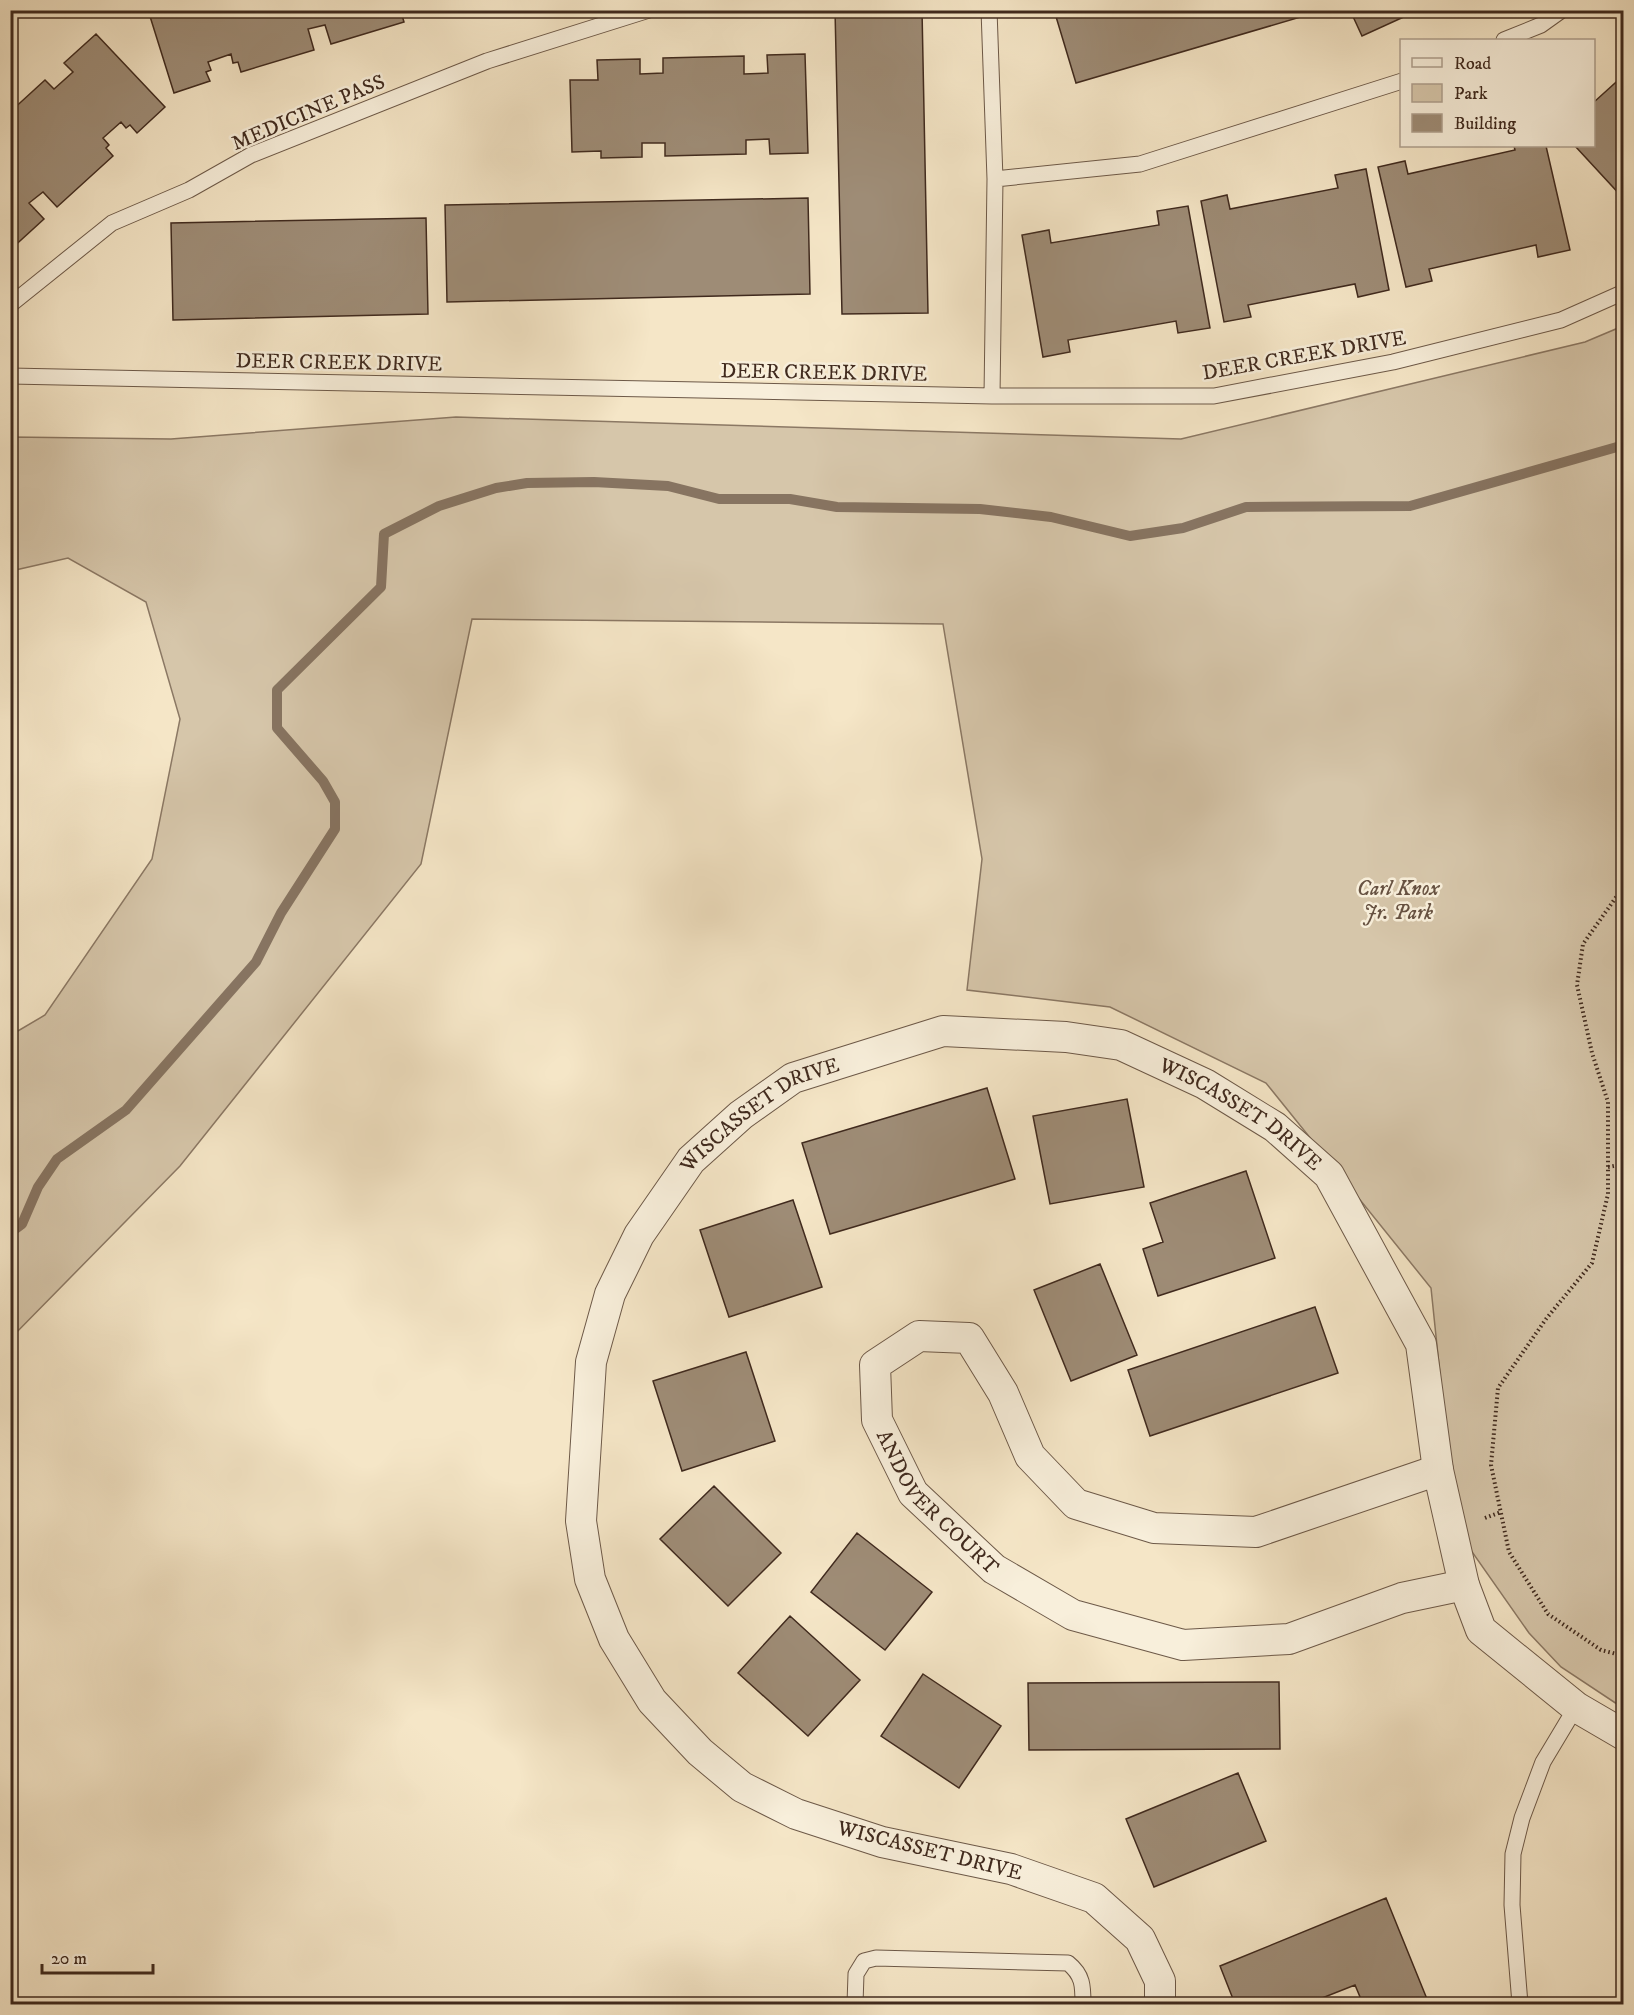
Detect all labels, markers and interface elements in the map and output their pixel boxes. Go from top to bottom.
legend [1400,39,1595,147]
text: Road [1454,53,1491,75]
street label: MEDICINE PASS [228,69,389,157]
text: Park [1454,83,1488,105]
text: Building [1454,113,1516,135]
street label: DEER CREEK DRIVE [1200,325,1408,387]
street label: DEER CREEK DRIVE [235,348,443,378]
street label: DEER CREEK DRIVE [720,358,928,388]
park label: Carl Knox Jr. Park [1357,876,1441,926]
street label: WISCASSET DRIVE [674,1052,843,1178]
street label: WISCASSET DRIVE [1154,1052,1327,1177]
street label: ANDOVER COURT [870,1426,1004,1581]
street label: WISCASSET DRIVE [834,1815,1025,1887]
scale bar [42,1937,153,1975]
text: 20 m [51,1948,87,1970]

